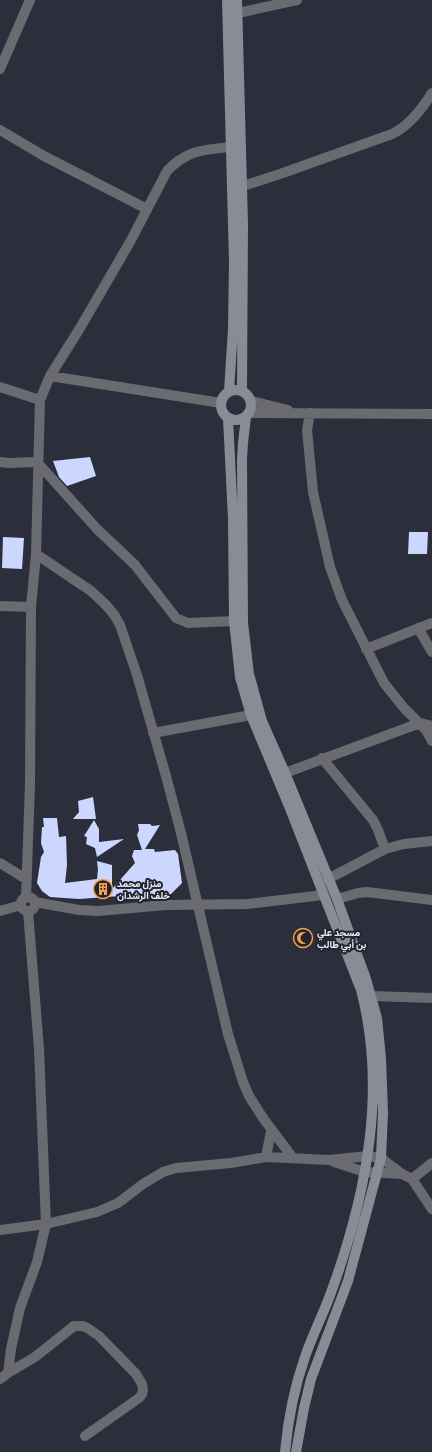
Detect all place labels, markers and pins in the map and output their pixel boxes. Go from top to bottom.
place label: منزل محمد خلف الرشدان [117,877,170,902]
building icon: منزل محمد خلف الرشدان [92,878,114,900]
place label: مسجد علي بن أبي طالب [317,926,366,953]
mosque icon: مسجد علي بن أبي طالب [292,927,314,949]

